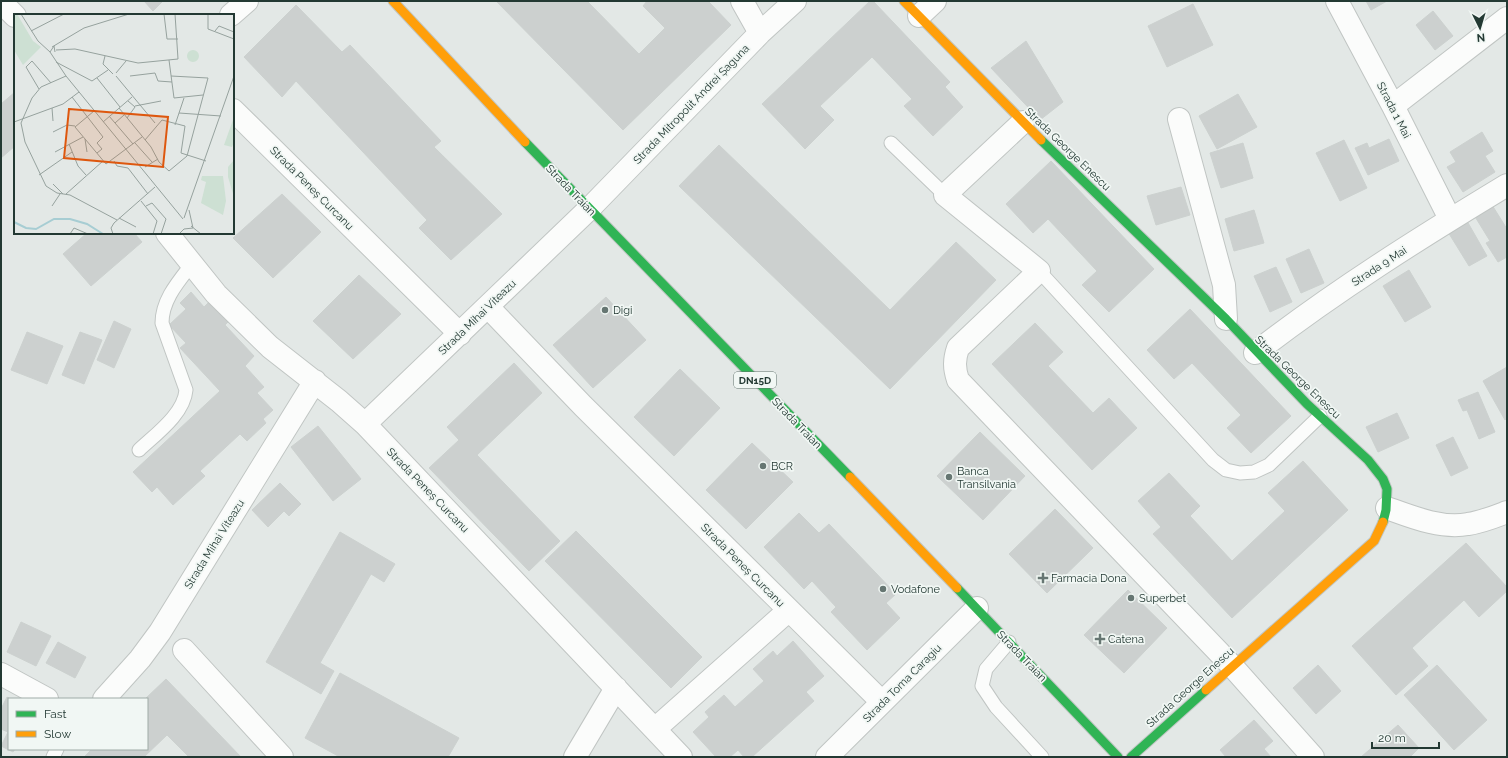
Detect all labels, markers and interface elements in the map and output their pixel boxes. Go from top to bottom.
north arrow [1460,8,1500,48]
inset map [14,14,234,234]
text: N [1476,31,1486,44]
street label: Strada Mitropolit Andrei Șaguna [631,42,752,167]
street label: Strada 1 Mai [1374,80,1413,140]
street label: Strada George Enescu [1022,105,1113,194]
street label: Strada Peneș Curcanu [267,144,356,233]
street label: Strada Traian [543,162,598,219]
street label: Strada 9 Mai [1349,244,1409,289]
street label: Strada Mihai Viteazu [436,277,519,358]
place label: Digi [613,304,632,317]
marker: Digi [600,305,610,315]
street label: Strada George Enescu [1252,333,1343,422]
road number: DN15D [734,372,776,388]
street label: Strada Traian [769,395,824,452]
street label: Strada Peneș Curcanu [384,445,471,535]
place label: BCR [771,460,793,473]
marker: BCR [758,461,768,471]
place label: Banca Transilvania [957,465,1016,491]
marker: Banca Transilvania [944,472,954,482]
street label: Strada Mihai Viteazu [182,497,247,591]
street label: Strada Peneș Curcanu [698,521,787,610]
place label: Farmacia Dona [1051,572,1127,585]
marker: Farmacia Dona [1038,573,1048,583]
place label: Vodafone [891,583,940,596]
marker: Vodafone [878,584,888,594]
place label: Superbet [1139,592,1187,605]
marker: Superbet [1126,593,1136,603]
street label: Strada Traian [994,628,1049,685]
place label: Catena [1108,633,1144,646]
marker: Catena [1095,634,1105,644]
street label: Strada Toma Caragiu [860,641,944,725]
street label: Strada George Enescu [1144,644,1237,730]
legend [8,698,148,750]
text: Fast [44,707,67,721]
scale bar [1372,724,1439,750]
text: Slow [44,727,71,741]
text: 20 m [1378,731,1406,745]

